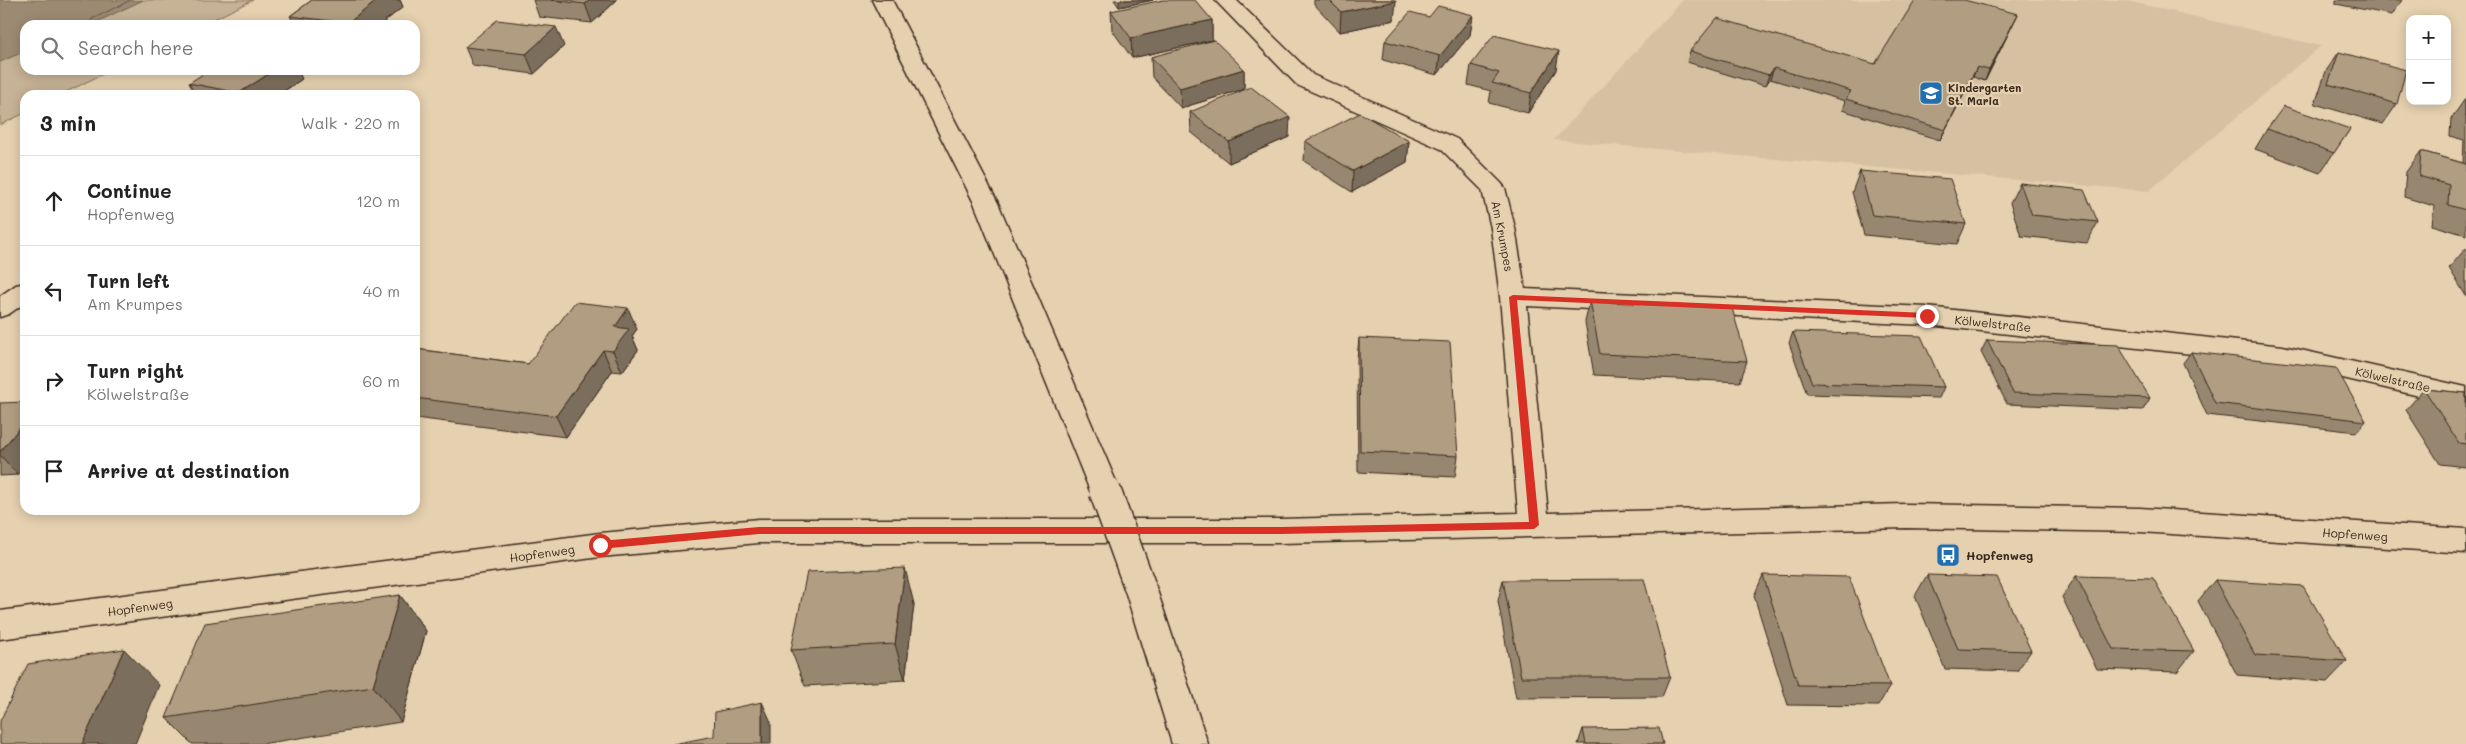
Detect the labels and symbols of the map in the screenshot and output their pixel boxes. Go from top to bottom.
school or university icon: Kindergarten St. Maria [1918,80,1944,106]
place label: Kindergarten St. Maria [1948,80,2021,108]
street label: Am Krumpes [1488,199,1518,273]
route end [1916,305,1939,328]
street label: Kölwelstraße [1954,311,2032,335]
street label: Kölwelstraße [2354,363,2432,395]
street label: Hopfenweg [2322,524,2388,544]
route start [589,534,612,557]
street label: Hopfenweg [508,541,576,565]
bus stop icon: Hopfenweg [1935,542,1961,568]
place label: Hopfenweg [1966,547,2033,563]
street label: Hopfenweg [106,595,174,619]

